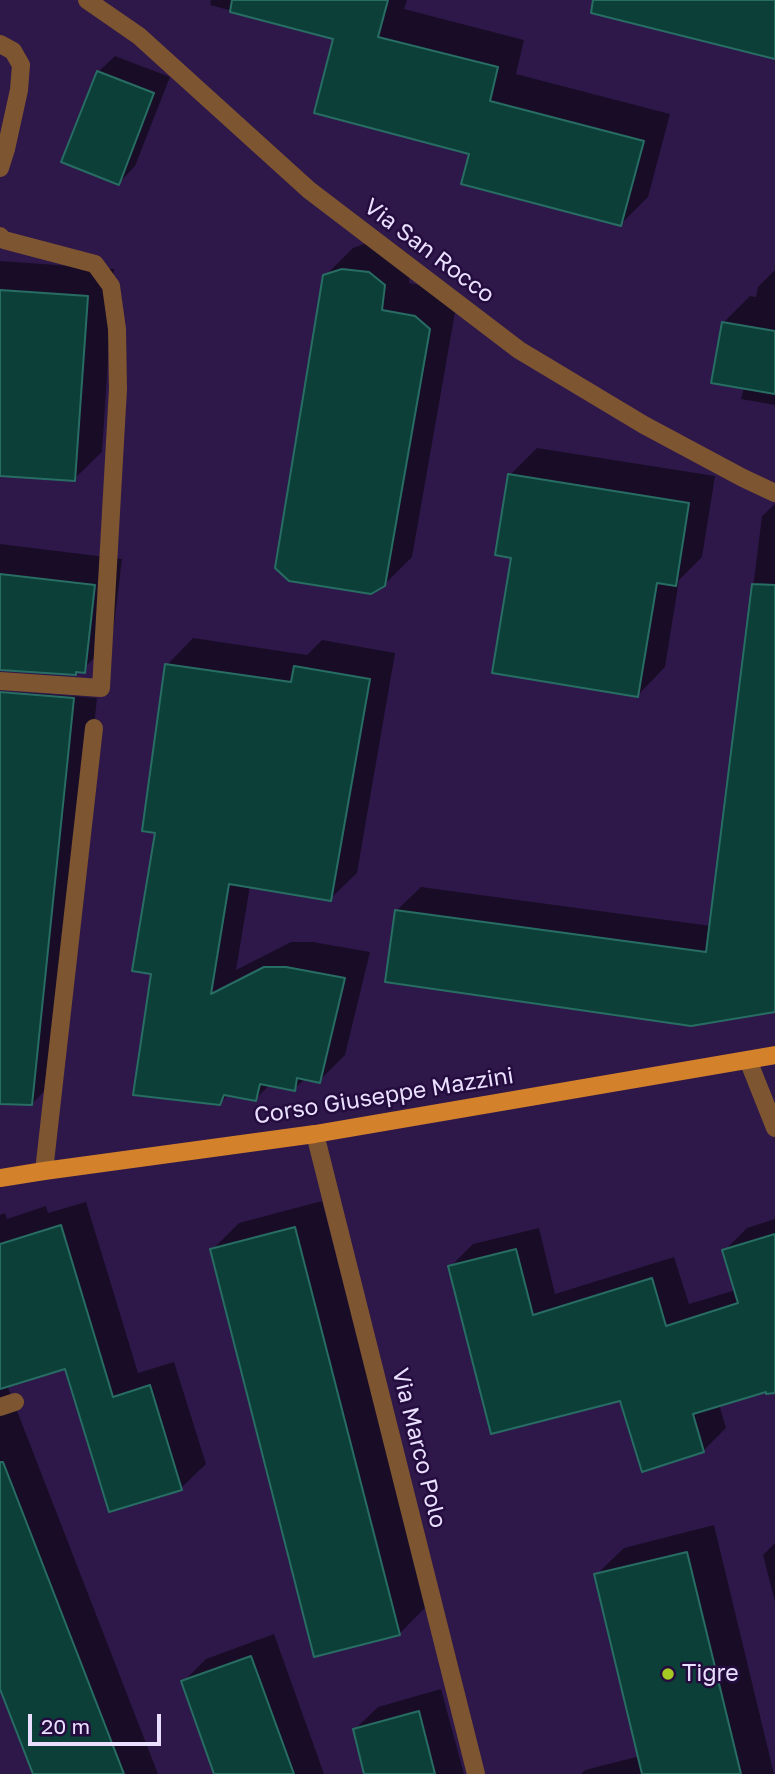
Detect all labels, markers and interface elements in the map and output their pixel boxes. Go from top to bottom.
street label: Via San Rocco [358,193,500,309]
street label: Corso Giuseppe Mazzini [252,1062,516,1130]
street label: Via Marco Polo [386,1365,452,1531]
place label: Tigre [682,1660,739,1688]
marker: Tigre [660,1666,676,1682]
scale bar [32,1700,164,1744]
text: 20 m [41,1713,90,1739]

